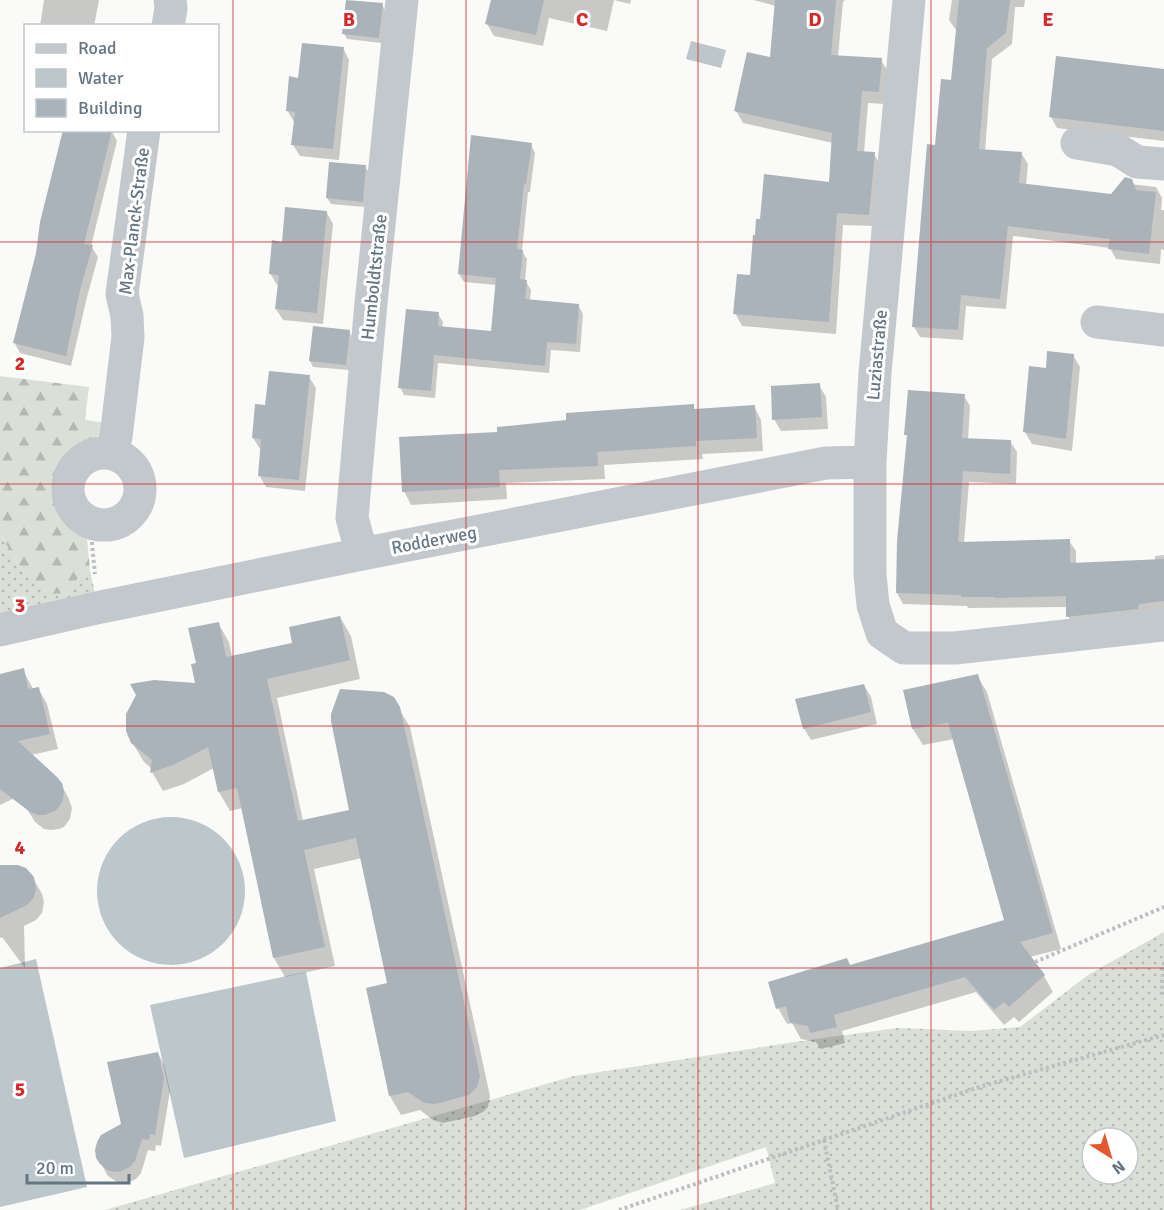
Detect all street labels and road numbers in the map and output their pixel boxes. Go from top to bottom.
street label: Max-Planck-Straße [114,146,154,296]
street label: Humboldtstraße [356,213,392,341]
street label: Luziastraße [862,309,892,401]
street label: Rodderweg [390,521,478,559]

